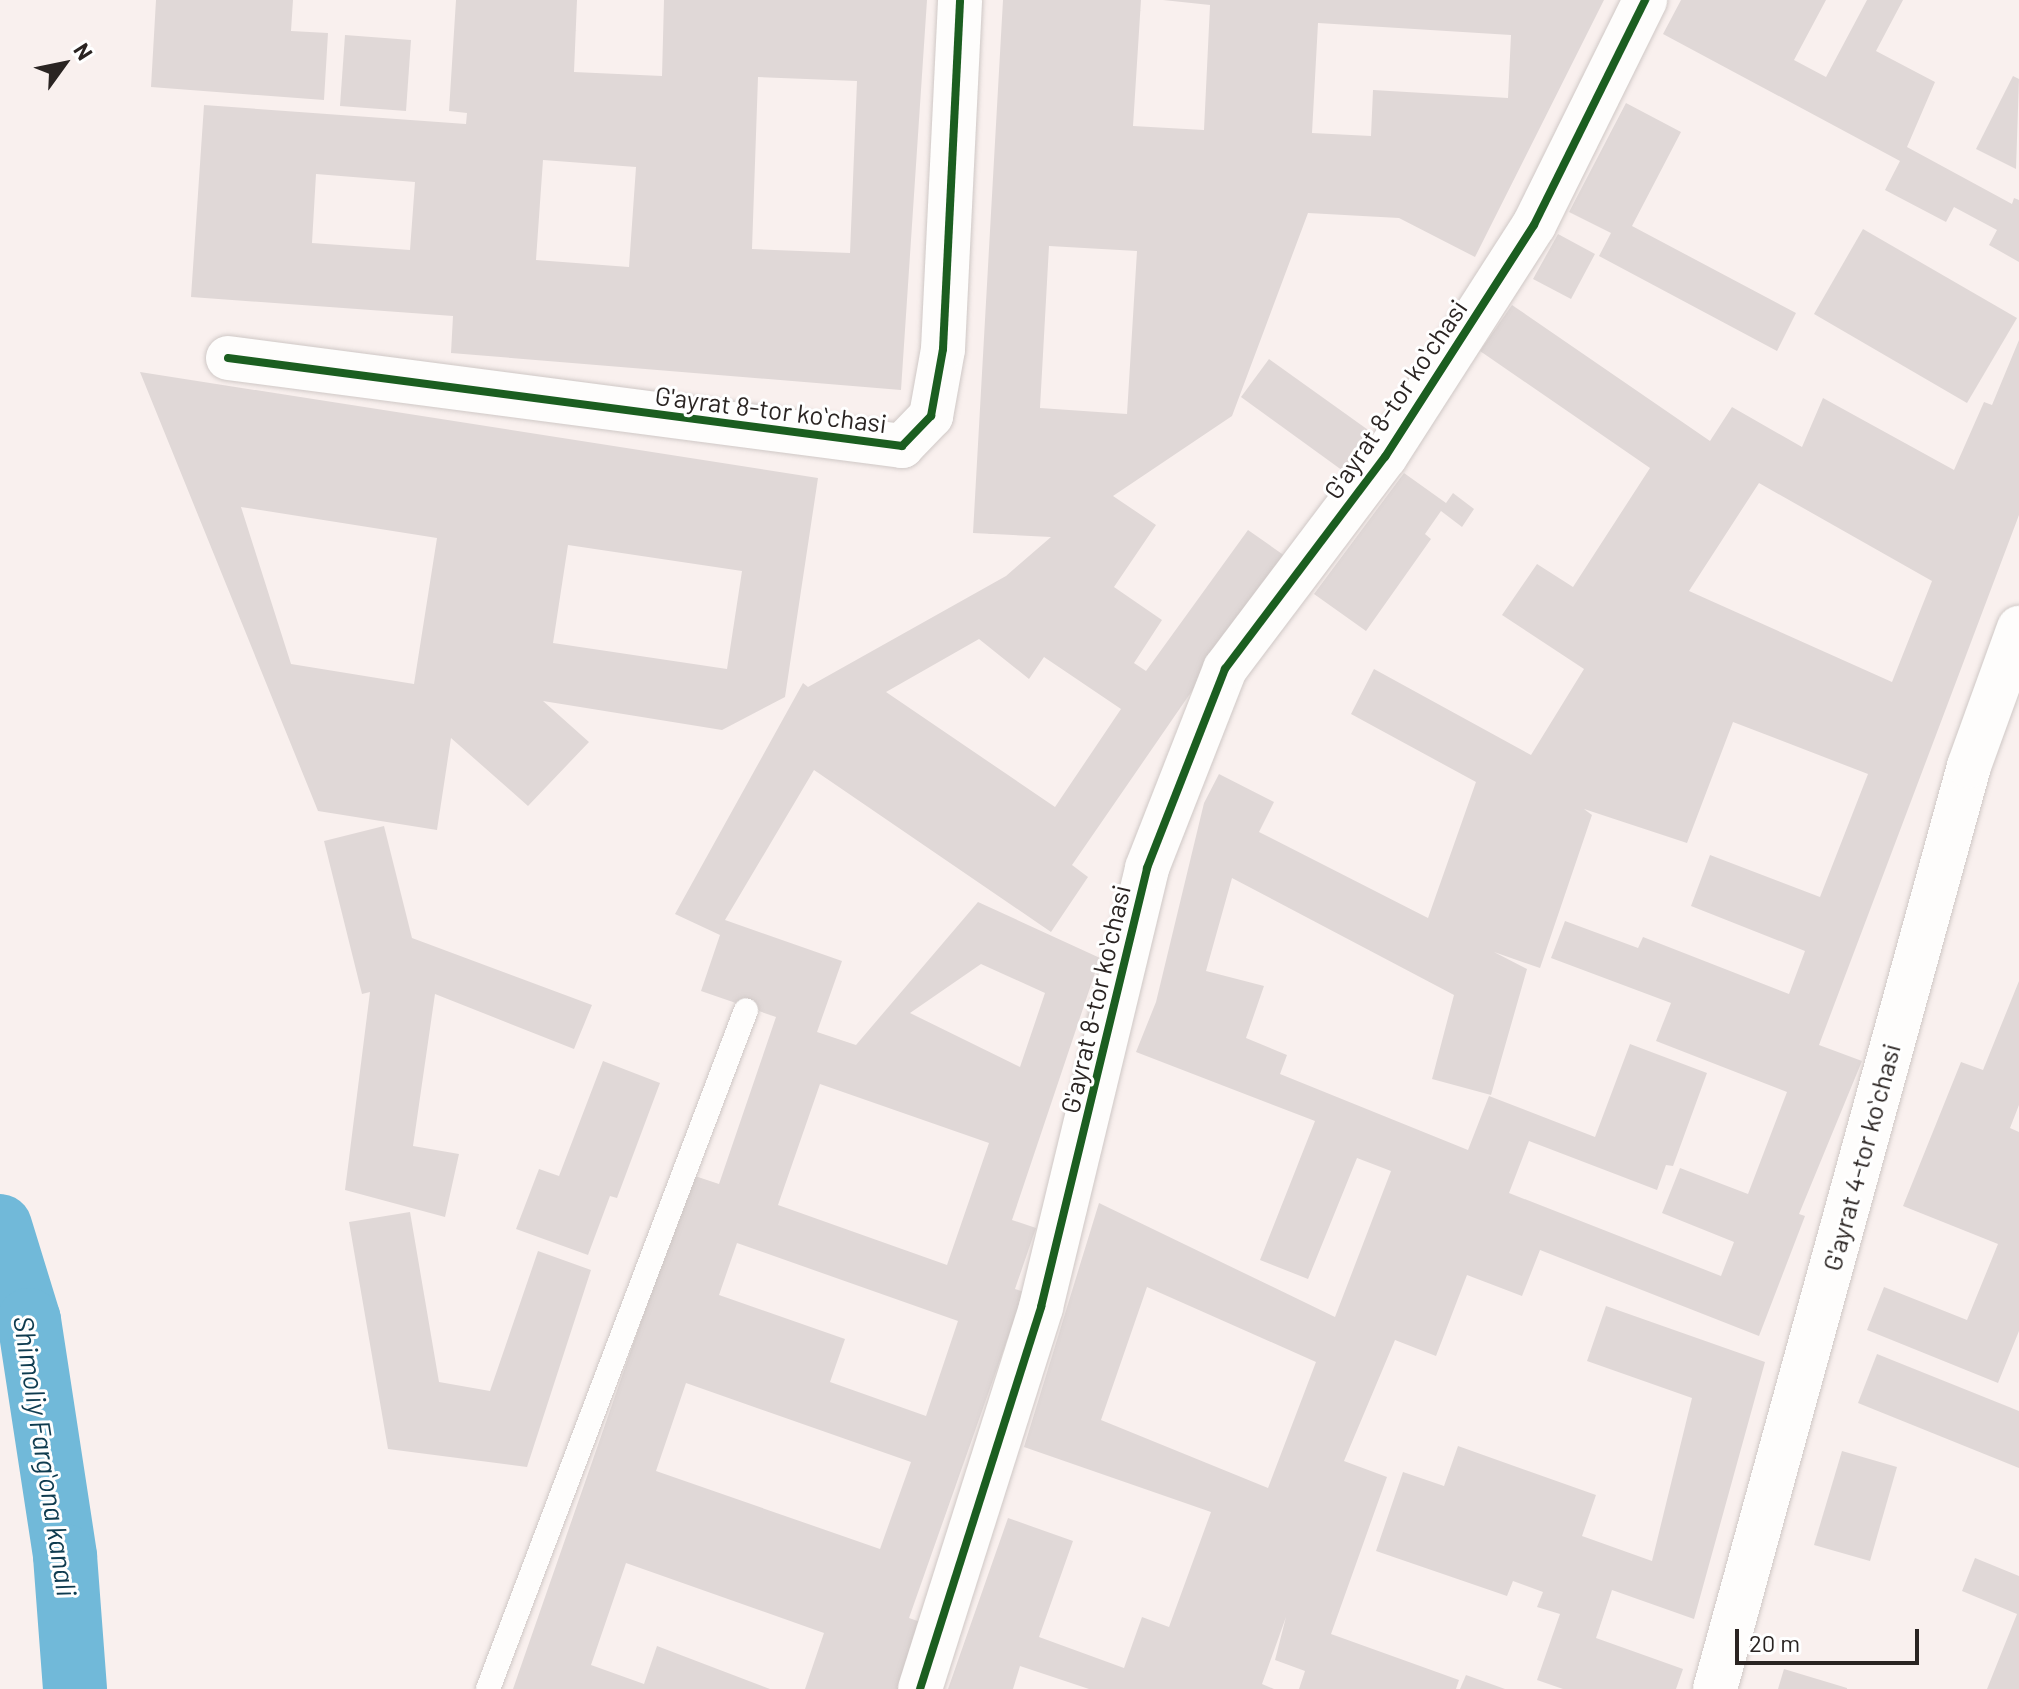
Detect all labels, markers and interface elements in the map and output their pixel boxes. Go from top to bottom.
north arrow [24,24,104,104]
text: N [69,38,99,64]
street label: G'ayrat 8-tor koʻchasi [1317,294,1473,504]
street label: G'ayrat 8-tor koʻchasi [653,379,889,439]
street label: G'ayrat 8-tor koʻchasi [1054,882,1136,1116]
street label: G'ayrat 4-tor koʻchasi [1816,1040,1906,1274]
water label: Shimoliy Fargʻona kanali [7,1313,85,1599]
scale bar [1739,1613,1923,1663]
text: 20 m [1749,1628,1800,1657]

